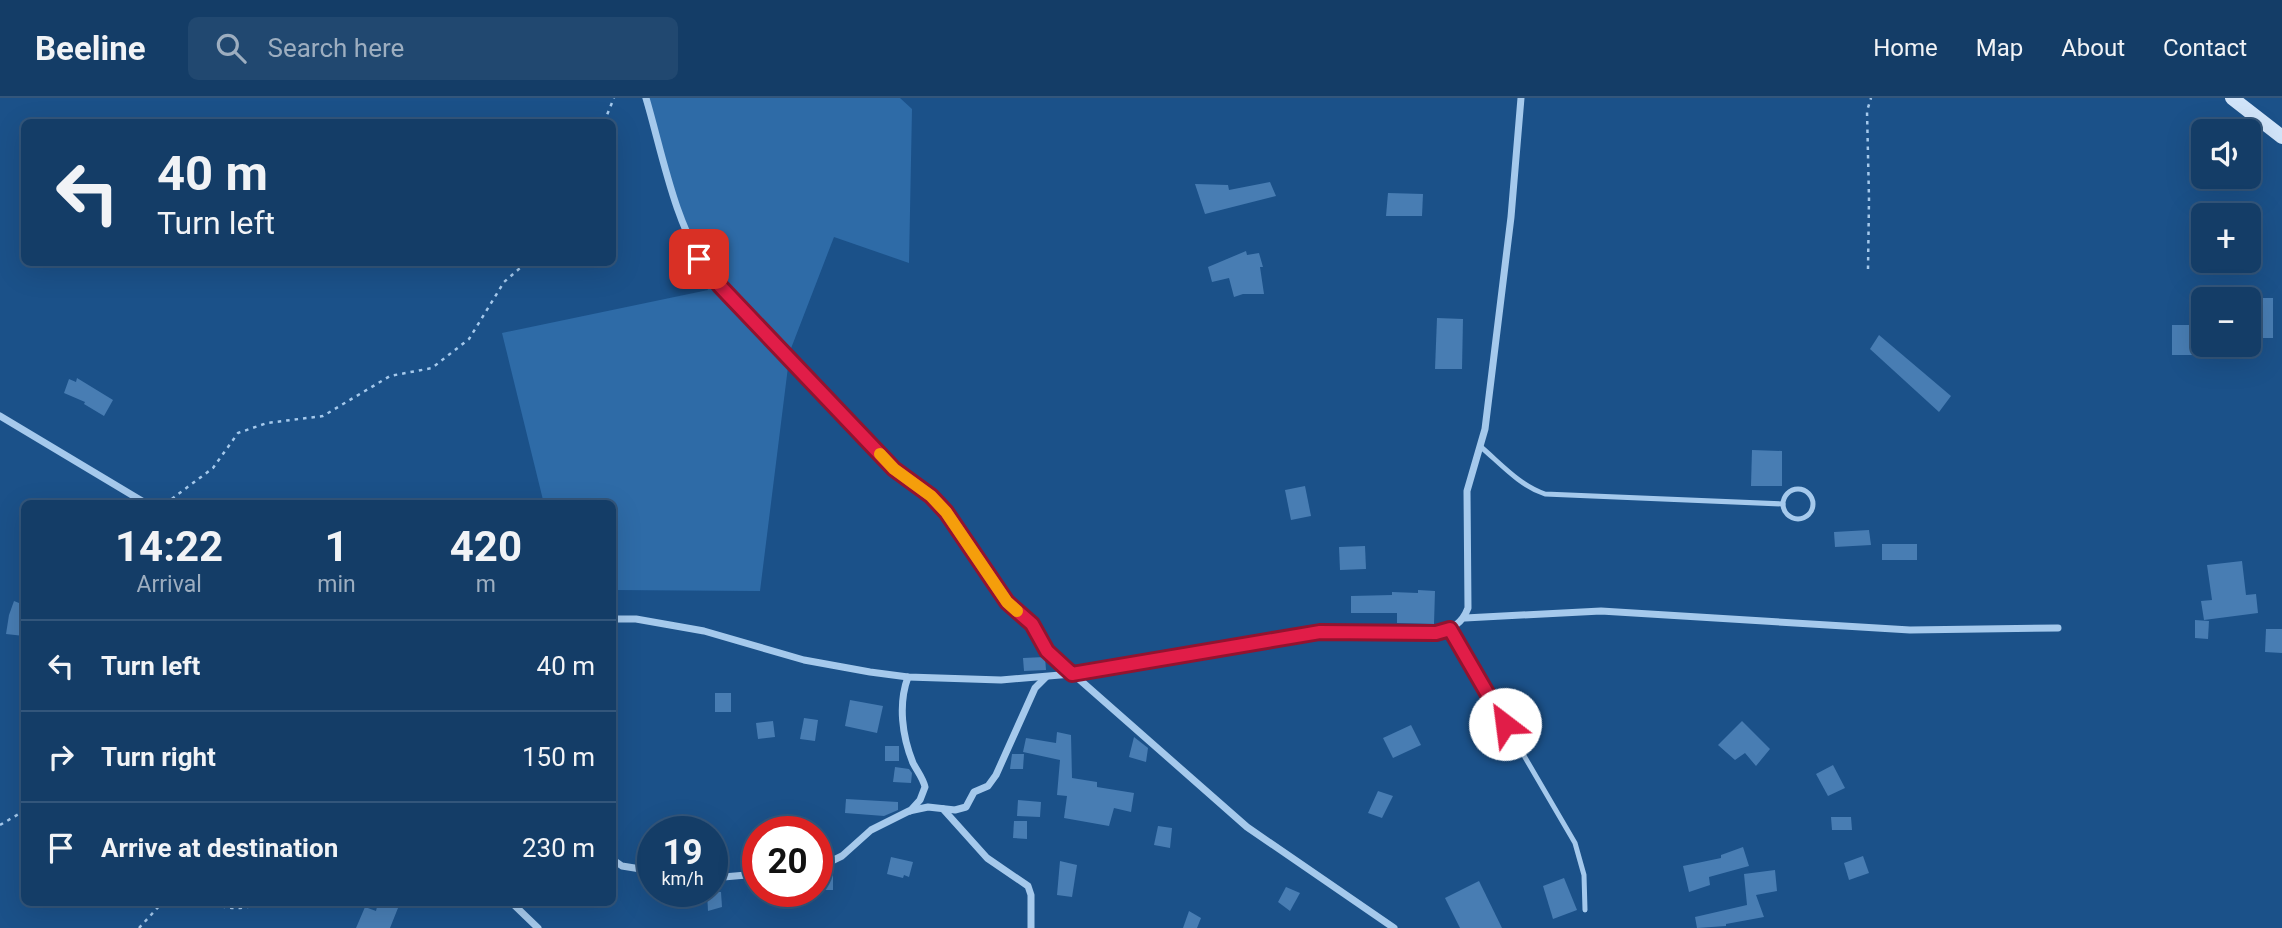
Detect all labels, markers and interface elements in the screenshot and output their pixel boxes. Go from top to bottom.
search box [188,17,678,80]
text: Beeline [35,29,146,68]
icon: search [212,29,250,67]
text: Search here [268,33,404,63]
text: Home [1873,34,1938,62]
text: Map [1976,34,2023,62]
text: About [2061,34,2125,62]
text: Contact [2163,34,2247,62]
map controls [2191,119,2261,357]
button: sound [2191,119,2261,189]
text: 40 m [157,145,268,202]
icon: left [42,147,133,238]
button: + [2191,203,2261,273]
text: Turn left [157,204,275,242]
pin [669,229,729,289]
icon: arrive [680,240,718,278]
button: − [2191,287,2261,357]
text: 14:22 [115,522,223,571]
text: 1 [324,522,349,571]
text: 420 [450,522,522,571]
text: Arrival [136,571,202,598]
text: min [317,571,356,598]
text: m [476,571,496,598]
icon: left [42,647,80,685]
text: Turn left [101,651,200,681]
text: 40 m [537,651,595,681]
position arrow [1468,687,1542,761]
icon: right [42,738,80,776]
text: Turn right [101,742,216,772]
text: 150 m [522,742,595,772]
speed limit sign: 20 [742,816,833,907]
icon: arrive [42,829,80,867]
text: 19 [662,832,703,873]
text: Arrive at destination [101,833,338,863]
text: 230 m [522,833,595,863]
text: km/h [661,868,704,889]

